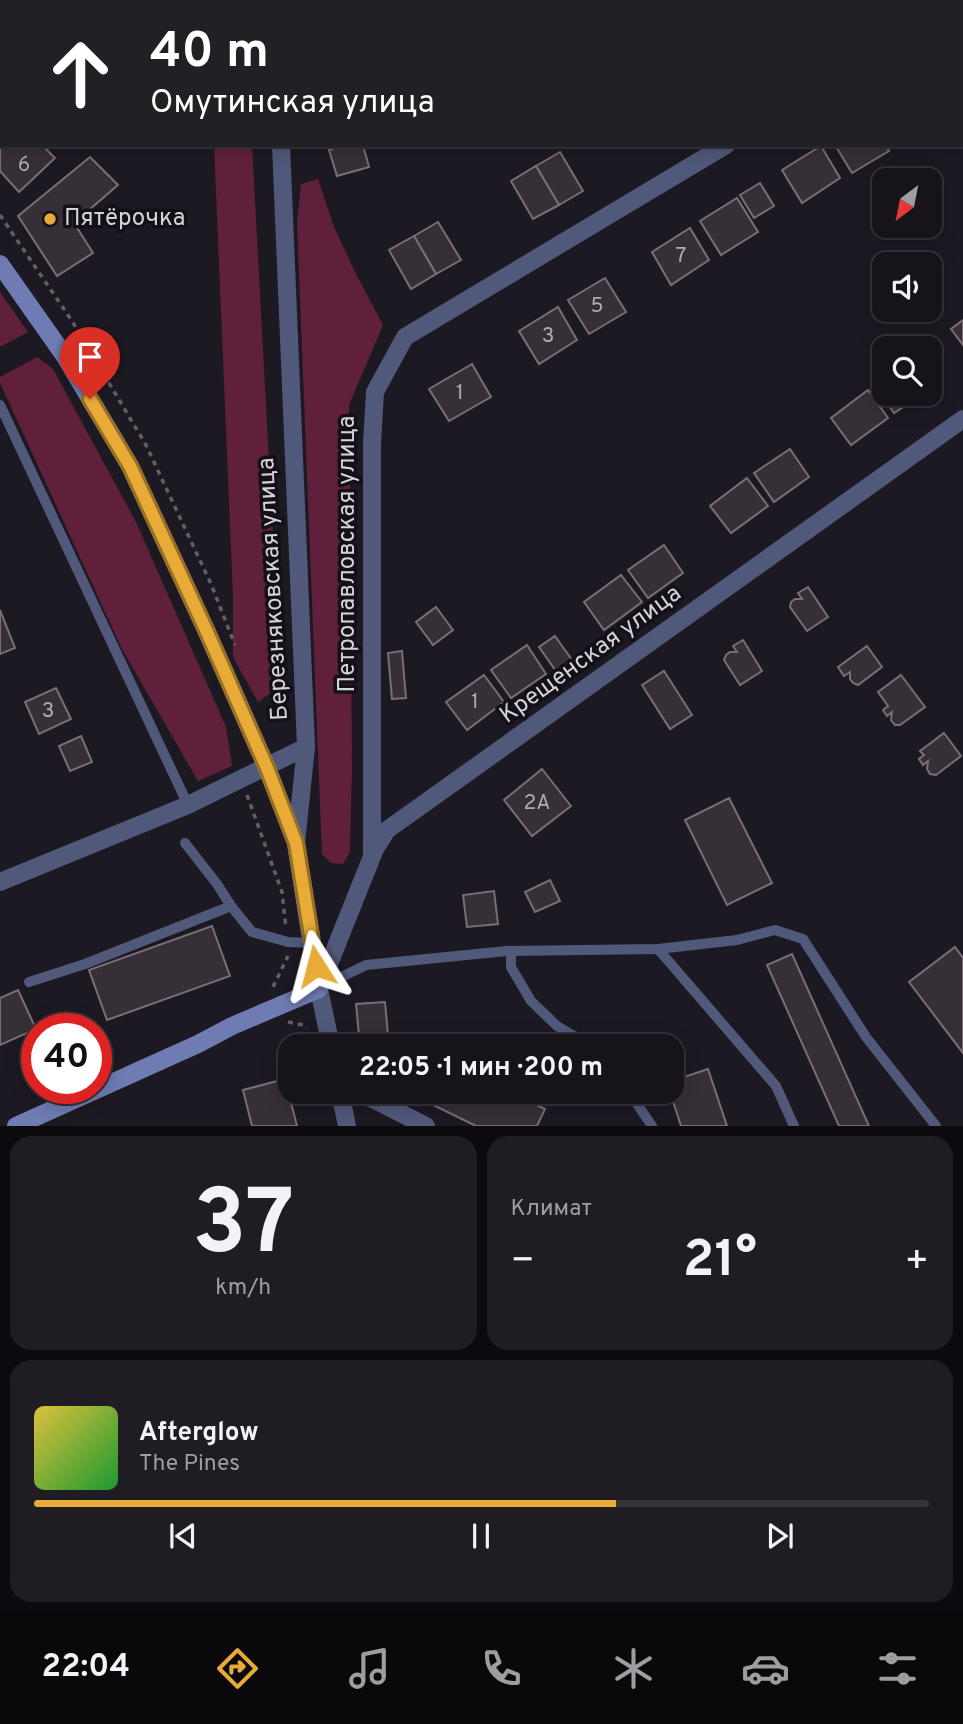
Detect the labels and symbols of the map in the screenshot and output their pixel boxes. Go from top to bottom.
house number: 6 [18,152,30,179]
north arrow [872,168,942,238]
place label: Пятёрочка [64,204,185,234]
marker: Пятёрочка [42,211,58,227]
house number: 7 [676,243,687,270]
house number: 5 [590,293,604,320]
house number: 3 [542,323,554,350]
pin [60,327,120,399]
house number: 1 [456,380,464,407]
street label: Петропавловская улица [333,416,363,692]
street label: Березняковская улица [252,457,296,721]
street label: Крещенская улица [494,579,688,731]
house number: 1 [471,689,479,716]
house number: 3 [42,698,54,725]
house number: 2А [523,790,551,817]
position arrow [279,929,353,1003]
speed limit sign: 40 [21,1013,112,1104]

